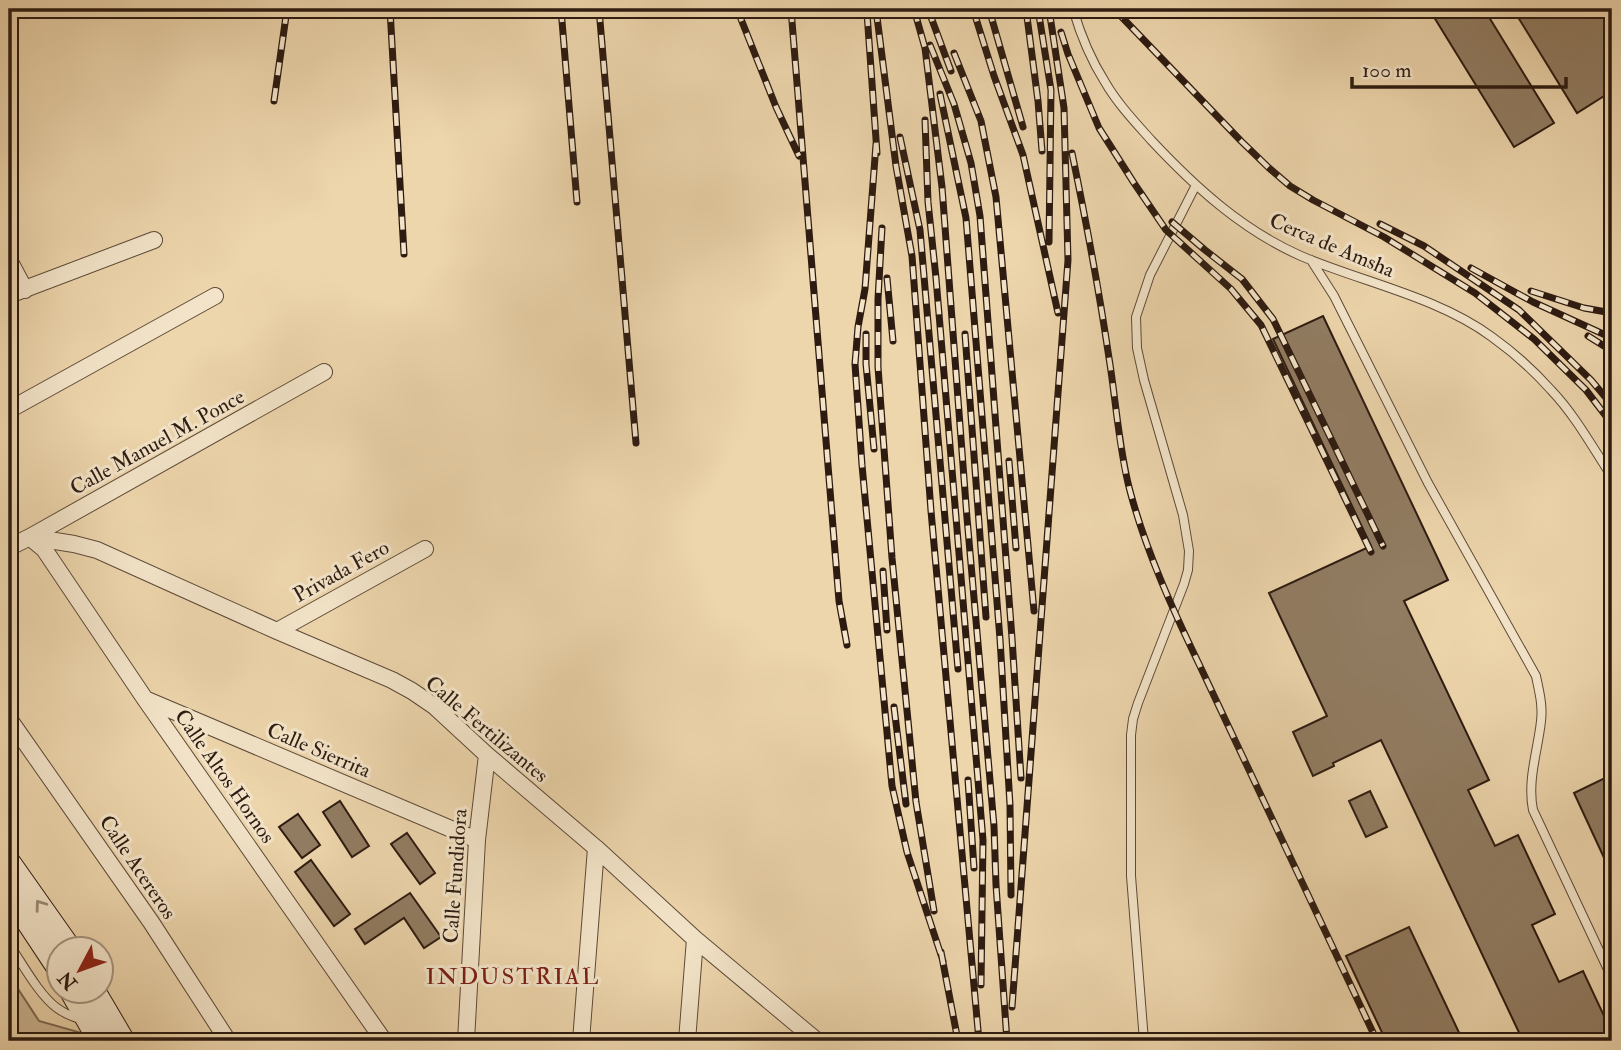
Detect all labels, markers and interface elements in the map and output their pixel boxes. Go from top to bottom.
scale bar [1352,46,1565,90]
text: 100 m [1362,57,1412,84]
street label: Cerca de Amsha [1265,207,1399,284]
street label: Calle Manuel M. Ponce [65,383,249,502]
street label: Privada Fero [288,534,394,609]
street label: Calle Fertilizantes [420,670,554,789]
street label: Calle Altos Hornos [168,704,281,849]
street label: Calle Sierrita [263,716,375,785]
street label: Calle Fundidora [437,807,474,944]
street label: Calle Acereros [93,810,182,925]
one-way arrow [36,901,48,913]
north arrow [46,934,116,1004]
district label: INDUSTRIAL [426,962,600,991]
text: N [53,965,83,996]

